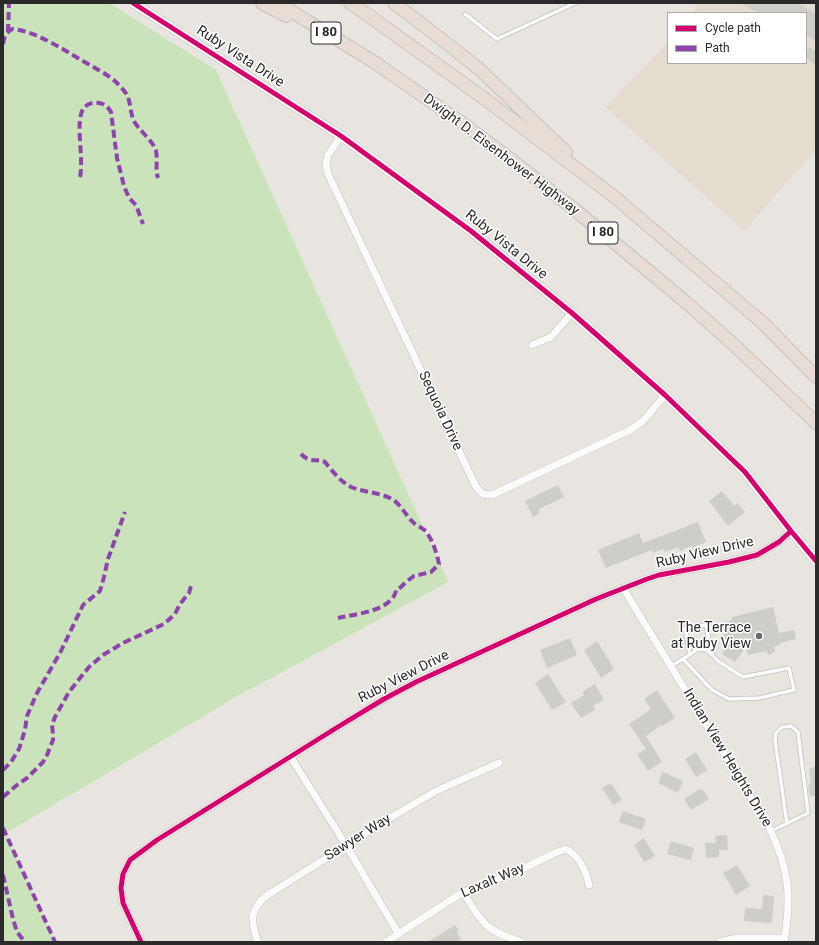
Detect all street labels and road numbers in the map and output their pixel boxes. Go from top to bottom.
street label: Ruby Vista Drive [193,22,287,92]
road number: I 80 [311,22,341,44]
street label: Dwight D. Eisenhower Highway [419,91,583,219]
street label: Ruby Vista Drive [462,207,550,283]
road number: I 80 [588,222,618,244]
street label: Sequoia Drive [414,369,466,453]
street label: Ruby View Drive [655,534,755,572]
street label: Ruby View Drive [356,647,452,707]
street label: Indian View Heights Drive [679,686,775,830]
street label: Sawyer Way [322,811,394,865]
street label: Laxalt Way [459,860,527,902]

